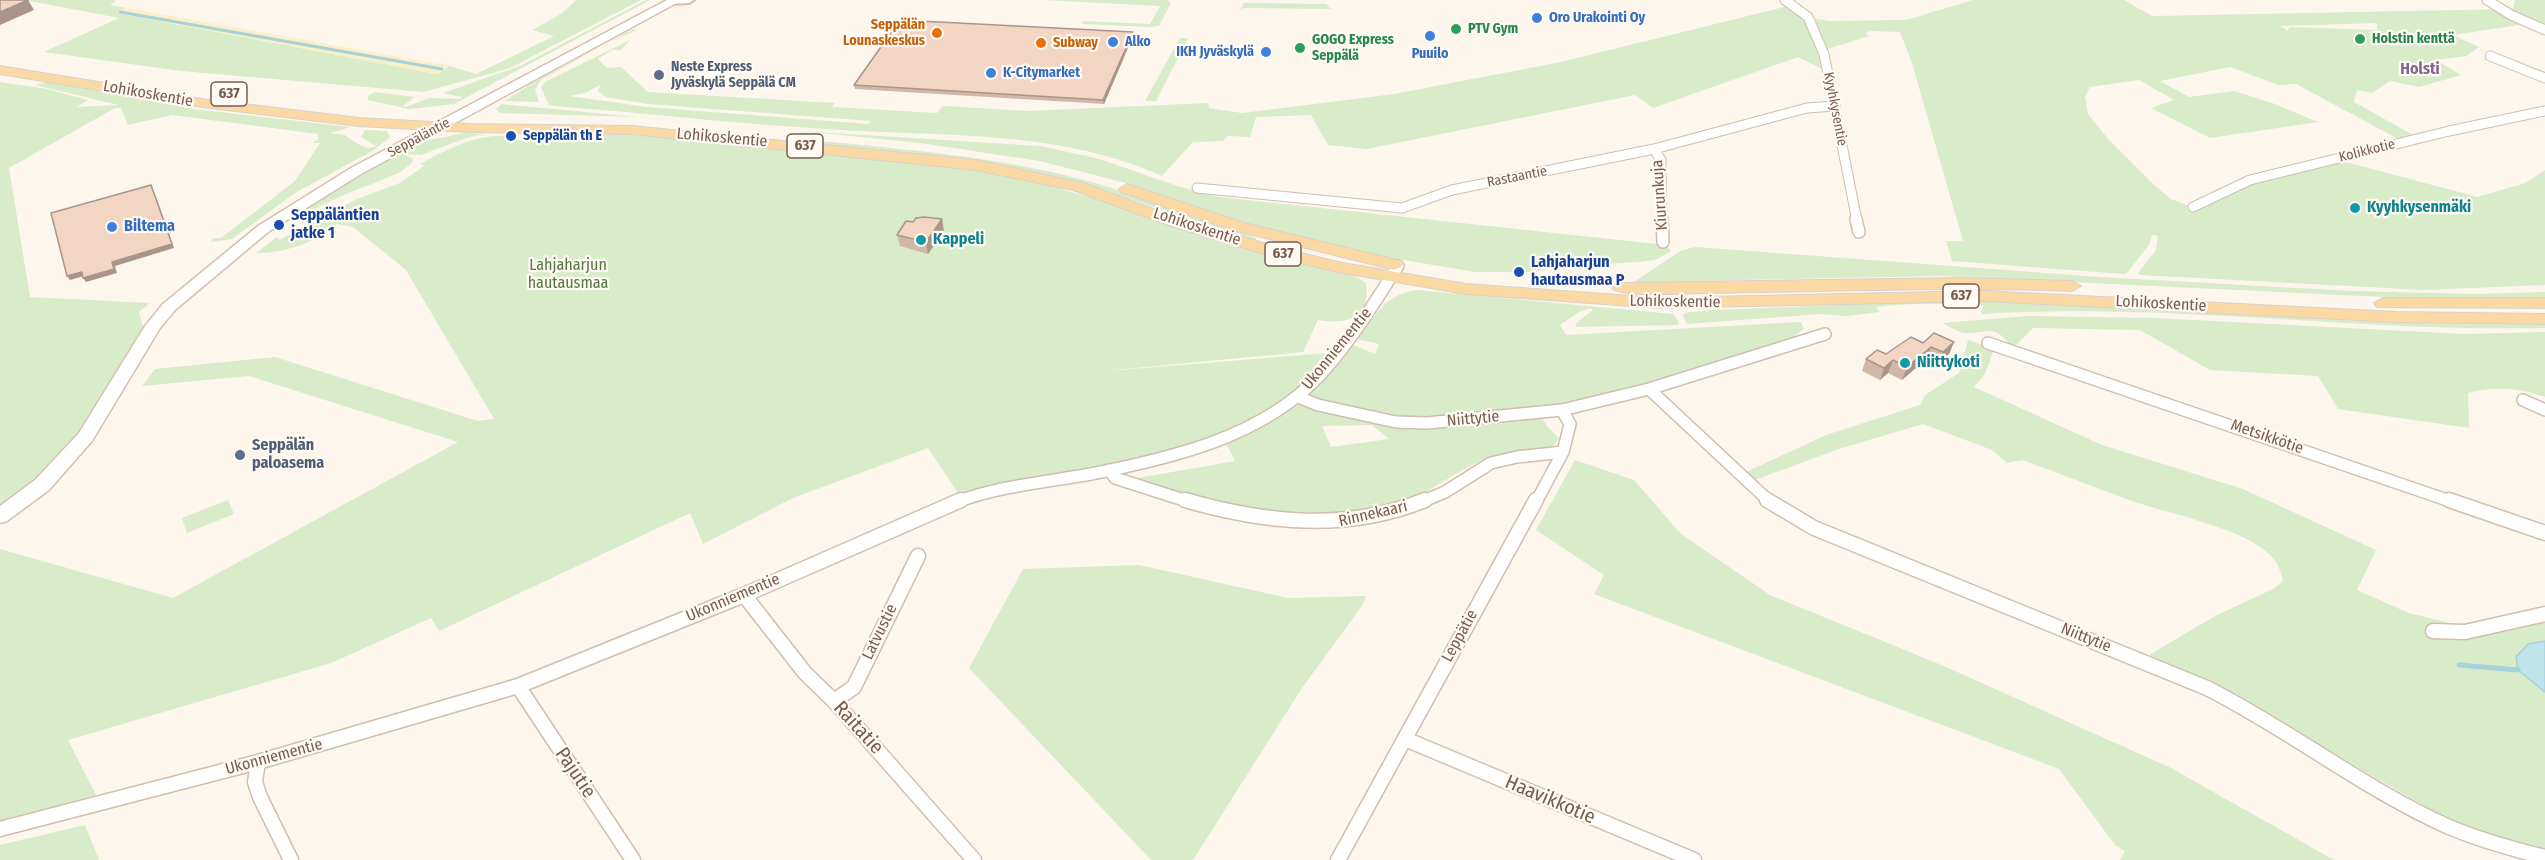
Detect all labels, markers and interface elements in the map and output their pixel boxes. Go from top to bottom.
place label: Oro Urakointi Oy [1549,10,1645,26]
marker: Oro Urakointi Oy [1530,11,1544,25]
place label: Seppälän Lounaskeskus [843,17,925,50]
place label: PTV Gym [1468,21,1518,37]
marker: PTV Gym [1449,22,1463,36]
marker: Seppälän Lounaskeskus [930,26,944,40]
marker: Puuilo [1423,29,1437,43]
place label: Holstin kenttä [2372,31,2455,47]
place label: GOGO Express Seppälä [1312,32,1394,64]
marker: Holstin kenttä [2353,32,2367,46]
place label: Alko [1125,34,1151,50]
place label: Subway [1053,35,1098,51]
marker: Alko [1106,35,1120,49]
marker: Subway [1034,36,1048,50]
marker: GOGO Express Seppälä [1293,41,1307,55]
place label: IKH Jyväskylä [1176,44,1254,60]
marker: IKH Jyväskylä [1259,45,1273,59]
place label: Puuilo [1412,46,1448,62]
place label: Neste Express Jyväskylä Seppälä CM [671,59,796,92]
district label: Holsti [2400,60,2440,80]
place label: K-Citymarket [1003,65,1080,81]
marker: K-Citymarket [984,66,998,80]
marker: Neste Express Jyväskylä Seppälä CM [652,68,666,82]
street label: Kyyhkysentie [1820,71,1850,147]
street label: Lohikoskentie [102,77,194,111]
road number: 637 [211,82,247,106]
street label: Seppäläntie [385,115,453,161]
street label: Lohikoskentie [676,124,768,152]
place label: Seppälän th E [523,128,602,144]
marker: Seppälän th E [504,129,518,143]
road number: 637 [787,134,823,158]
street label: Kolikkotie [2337,136,2397,166]
street label: Kiurunkuja [1648,159,1672,231]
street label: Rastaantie [1486,163,1548,191]
place label: Kyyhkysenmäki [2367,198,2471,218]
marker: Kyyhkysenmäki [2348,201,2362,215]
street label: Lohikoskentie [1151,204,1243,250]
place label: Seppäläntien jatke 1 [291,206,379,244]
place label: Biltema [124,217,175,237]
marker: Seppäläntien jatke 1 [272,218,286,232]
marker: Biltema [105,220,119,234]
place label: Kappeli [933,230,984,250]
marker: Kappeli [914,233,928,247]
road number: 637 [1265,242,1301,266]
place label: Lahjaharjun hautausmaa P [1531,253,1624,291]
park label: Lahjaharjun hautausmaa [528,256,608,294]
marker: Lahjaharjun hautausmaa P [1512,265,1526,279]
road number: 637 [1943,284,1979,308]
street label: Lohikoskentie [1629,292,1721,312]
street label: Lohikoskentie [2115,292,2207,316]
street label: Ukonniementie [1298,304,1376,394]
place label: Niittykoti [1917,353,1980,373]
marker: Niittykoti [1898,356,1912,370]
street label: Niittytie [1446,407,1500,431]
street label: Metsikkötie [2228,416,2306,458]
place label: Seppälän paloasema [252,436,324,474]
marker: Seppälän paloasema [233,448,247,462]
street label: Rinnekaari [1337,497,1409,531]
street label: Ukonniementie [683,570,783,626]
street label: Latvustie [858,601,902,663]
street label: Leppätie [1438,607,1482,665]
street label: Niittytie [2058,619,2114,657]
street label: Raitatie [828,696,888,760]
street label: Ukonniementie [223,735,325,779]
street label: Pajutie [549,743,601,803]
street label: Haavikkotie [1501,770,1599,830]

